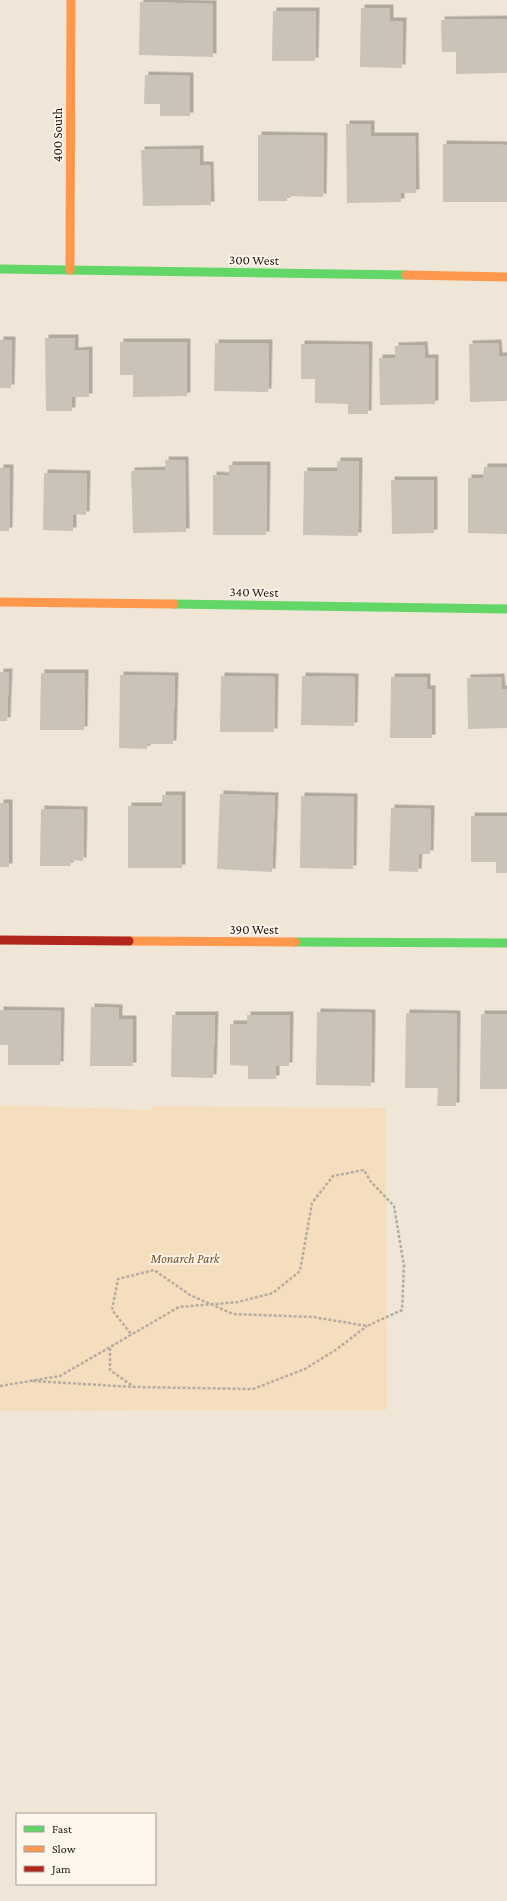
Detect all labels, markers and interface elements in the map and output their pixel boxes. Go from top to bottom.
street label: 400 South [50,108,65,162]
street label: 300 West [229,252,280,268]
street label: 340 West [229,584,279,600]
street label: 390 West [229,922,279,937]
park label: Monarch Park [149,1251,221,1266]
legend [16,1813,156,1885]
text: Fast [52,1822,73,1836]
text: Slow [52,1842,76,1856]
text: Jam [51,1862,71,1876]

